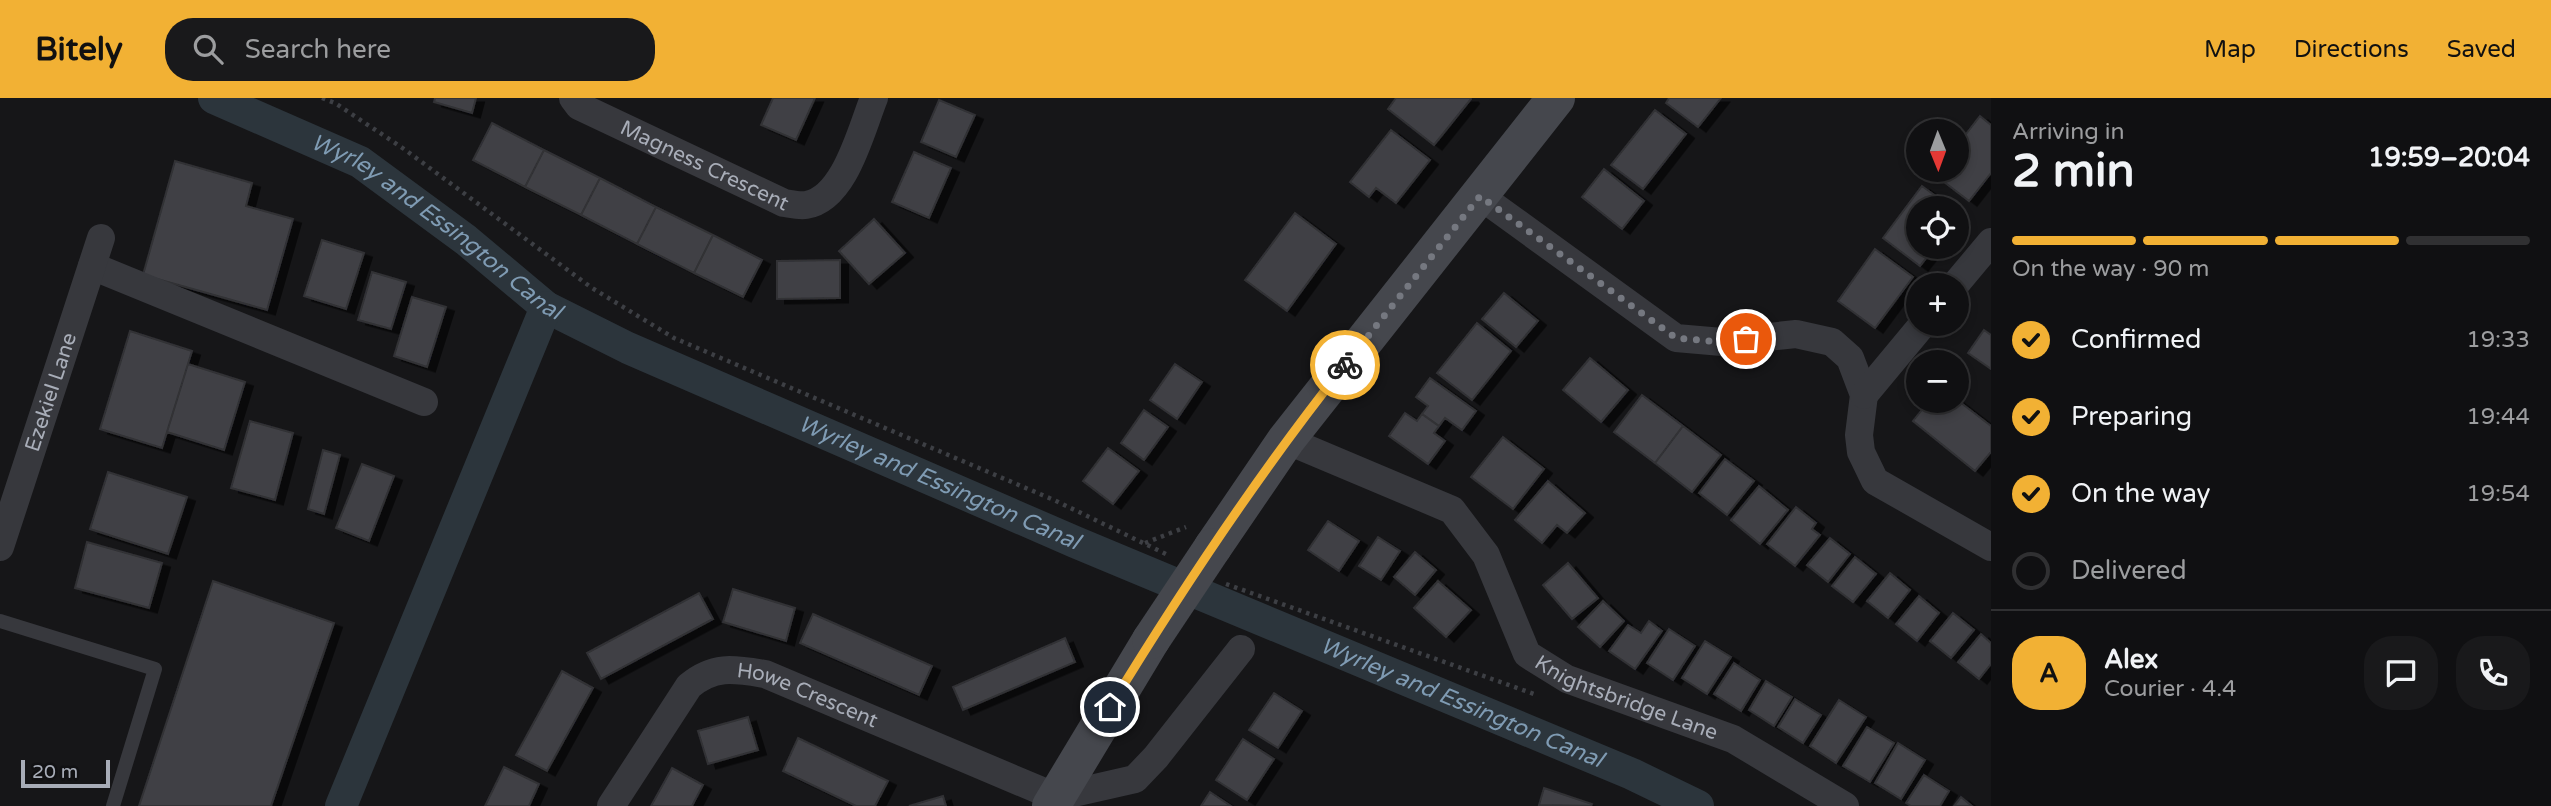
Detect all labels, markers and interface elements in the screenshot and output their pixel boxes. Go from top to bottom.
search box [165,18,655,81]
text: Bitely [35,30,123,69]
icon: search [189,30,227,68]
text: Search here [245,34,391,65]
text: Map [2204,35,2256,64]
text: Directions [2294,35,2409,64]
text: Saved [2447,35,2516,64]
street label: Magness Crescent [616,115,793,216]
text: Arriving in [2012,118,2125,146]
north arrow [1906,119,1969,182]
map controls [1906,119,1969,413]
water label: Wyrley and Essington Canal [306,128,568,327]
text: 19:59–20:04 [2368,142,2530,173]
text: 2 min [2012,144,2135,199]
button: locate [1906,196,1969,259]
text: On the way · 90 m [2012,255,2209,283]
button: + [1906,273,1969,336]
pin [1716,309,1776,369]
icon: bag [1727,320,1765,358]
icon: check [2012,321,2050,359]
text: Confirmed [2071,324,2201,355]
text: 19:33 [2466,326,2530,354]
street label: Ezekiel Lane [20,329,82,455]
courier [1310,330,1380,400]
icon: bike [1326,346,1364,384]
button: − [1906,350,1969,413]
icon: check [2012,398,2050,436]
text: Preparing [2071,401,2192,432]
text: 19:44 [2466,403,2530,431]
water label: Wyrley and Essington Canal [794,410,1086,557]
icon: check [2012,475,2050,513]
text: On the way [2071,478,2211,509]
text: 19:54 [2466,480,2530,508]
text: Delivered [2071,555,2187,586]
water label: Wyrley and Essington Canal [1316,632,1609,775]
button: chat [2364,636,2438,710]
button: phone [2456,636,2530,710]
text: Alex [2104,644,2158,675]
street label: Knightsbridge Lane [1530,650,1722,745]
street label: Howe Crescent [736,658,882,733]
text: A [2039,658,2059,689]
text: Courier · 4.4 [2104,675,2236,703]
pin [1080,677,1140,737]
icon: home [1091,688,1129,726]
scale bar [21,757,110,789]
text: 20 m [32,761,78,783]

